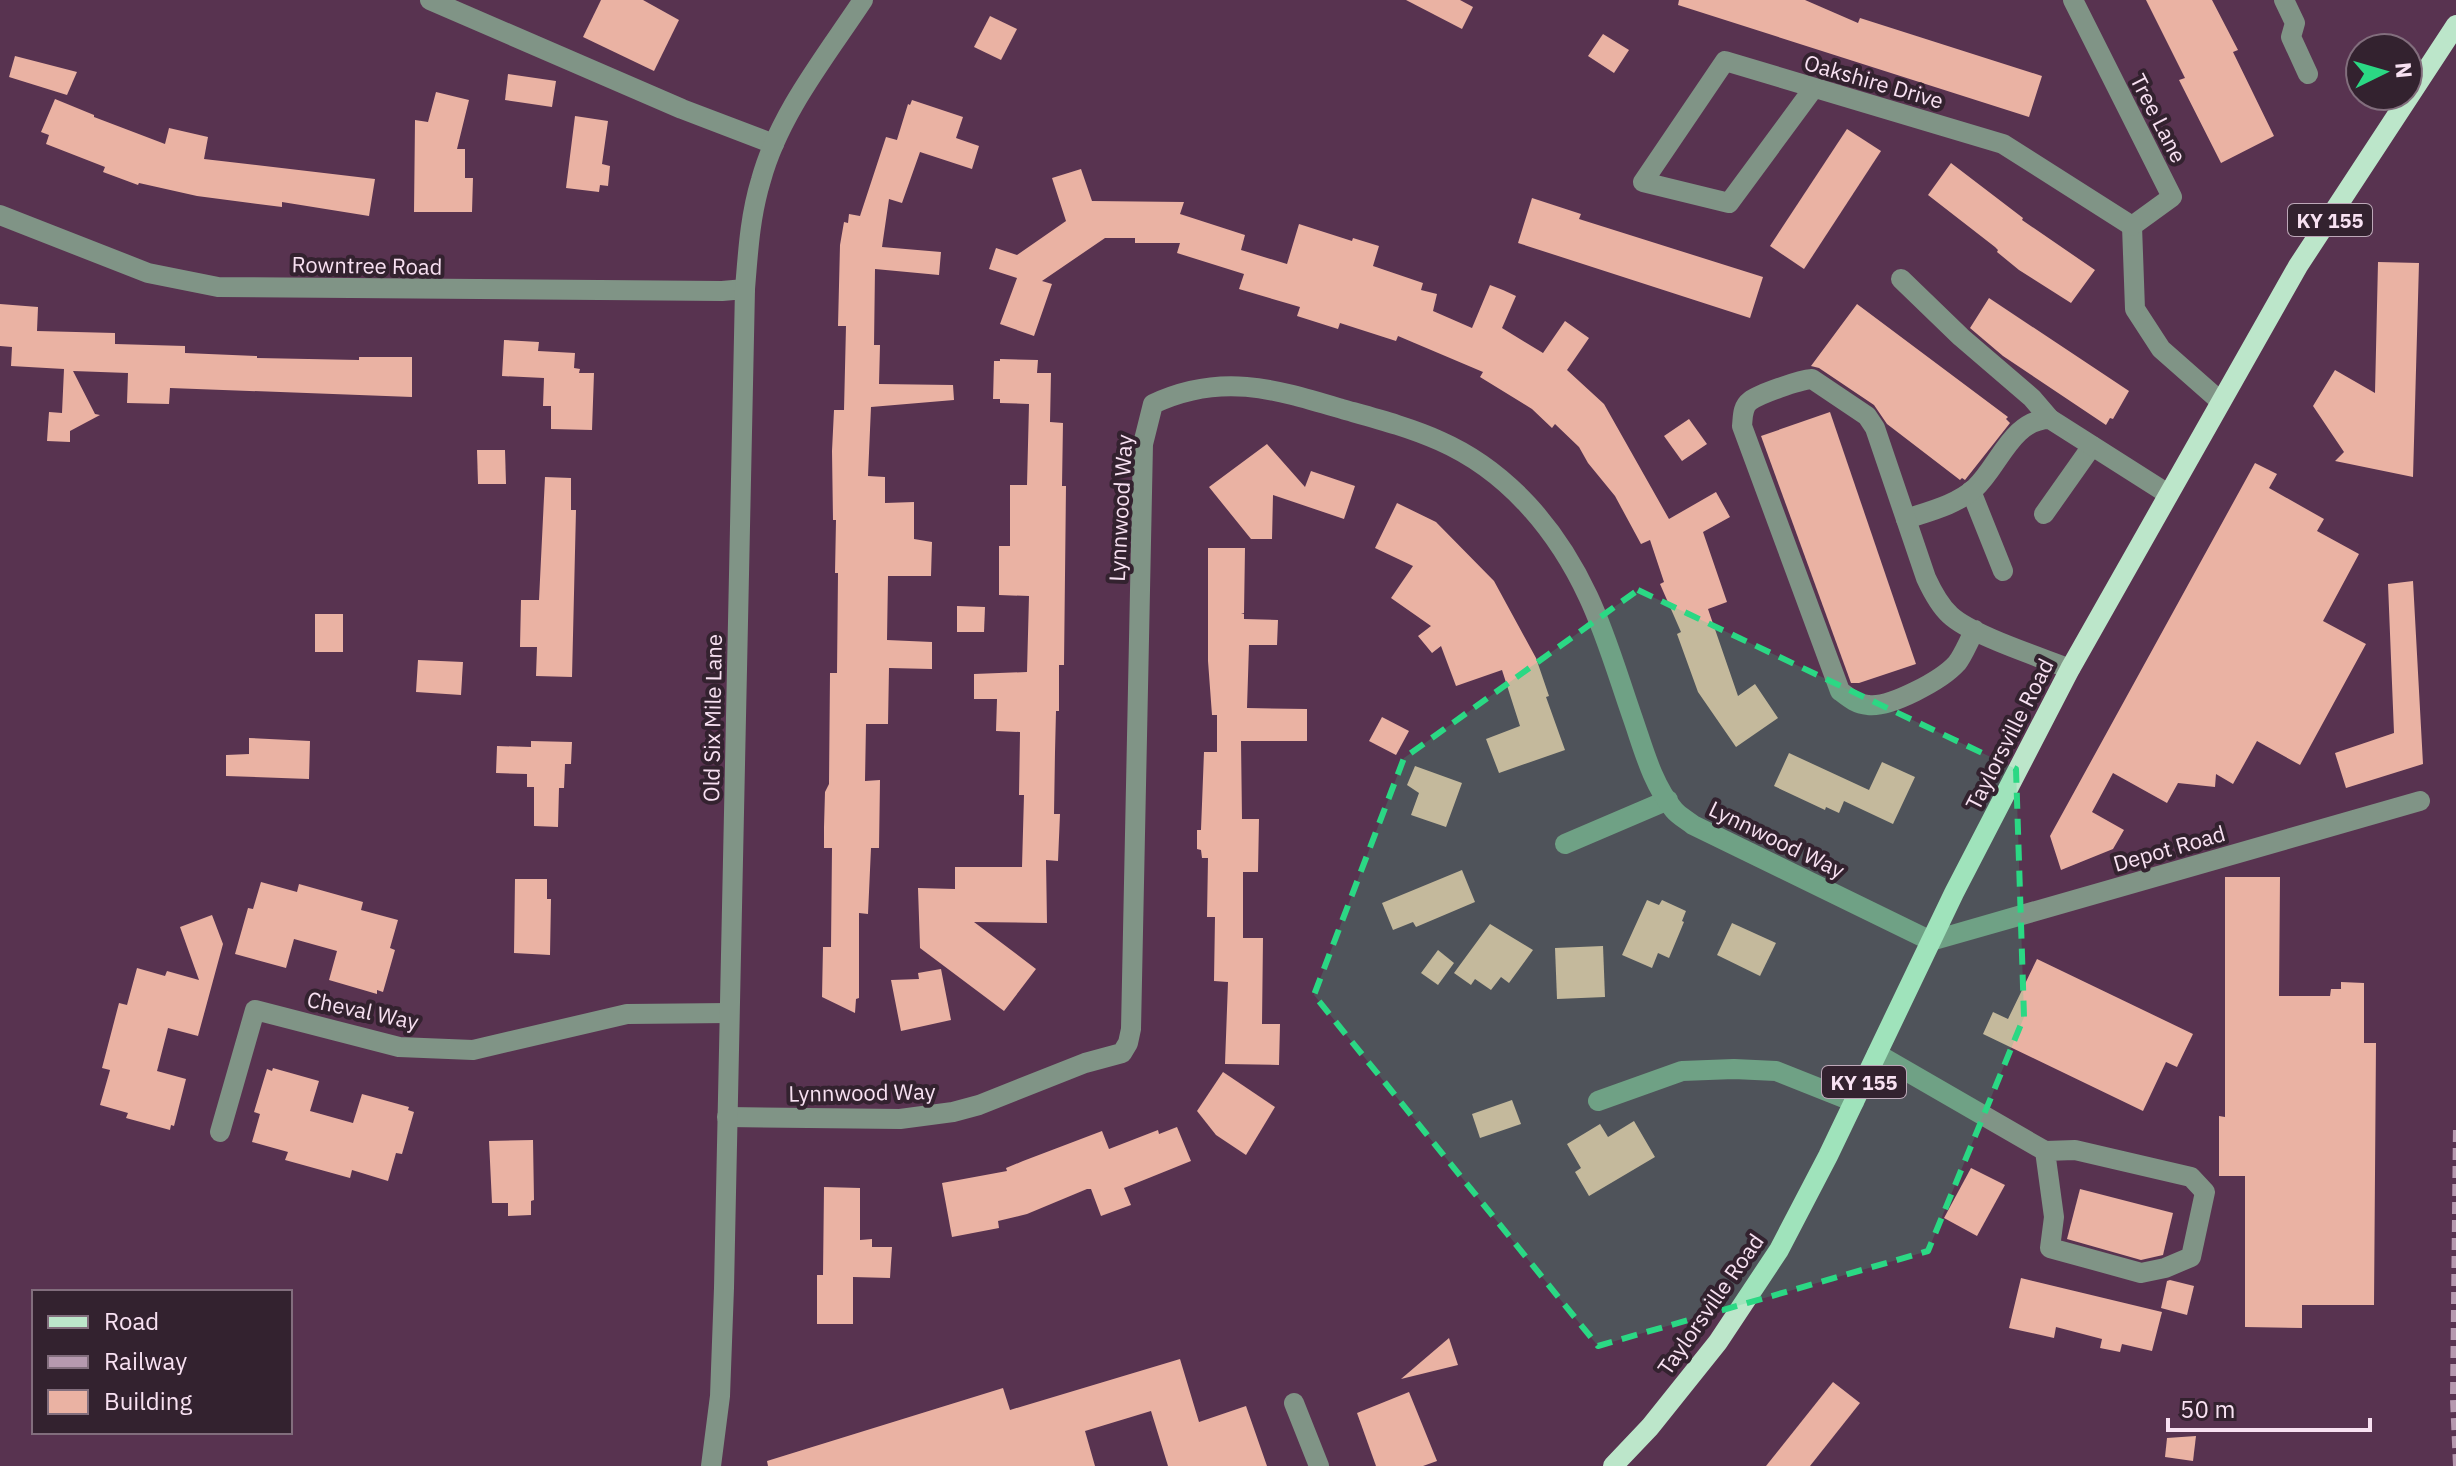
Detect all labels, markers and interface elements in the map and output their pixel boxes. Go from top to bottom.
north arrow [2344,32,2424,112]
street label: Oakshire Drive [1801,47,1947,115]
text: N [2389,61,2420,79]
street label: Tree Lane [2124,69,2194,167]
road number: KY 155 [2288,204,2372,236]
street label: Rowntree Road [291,249,443,281]
street label: Lynnwood Way [1102,434,1138,582]
street label: Old Six Mile Lane [696,634,728,802]
street label: Taylorsville Road [1958,653,2060,815]
street label: Lynnwood Way [1704,794,1850,884]
street label: Depot Road [2110,818,2228,878]
street label: Cheval Way [304,984,422,1036]
road number: KY 155 [1822,1066,1906,1098]
street label: Lynnwood Way [788,1076,936,1108]
street label: Taylorsville Road [1650,1227,1770,1381]
legend [32,1290,292,1434]
text: Road [104,1305,159,1337]
text: Railway [104,1345,187,1377]
scale bar [2168,1382,2370,1432]
text: Building [104,1385,192,1417]
text: 50 m [2180,1393,2235,1425]

